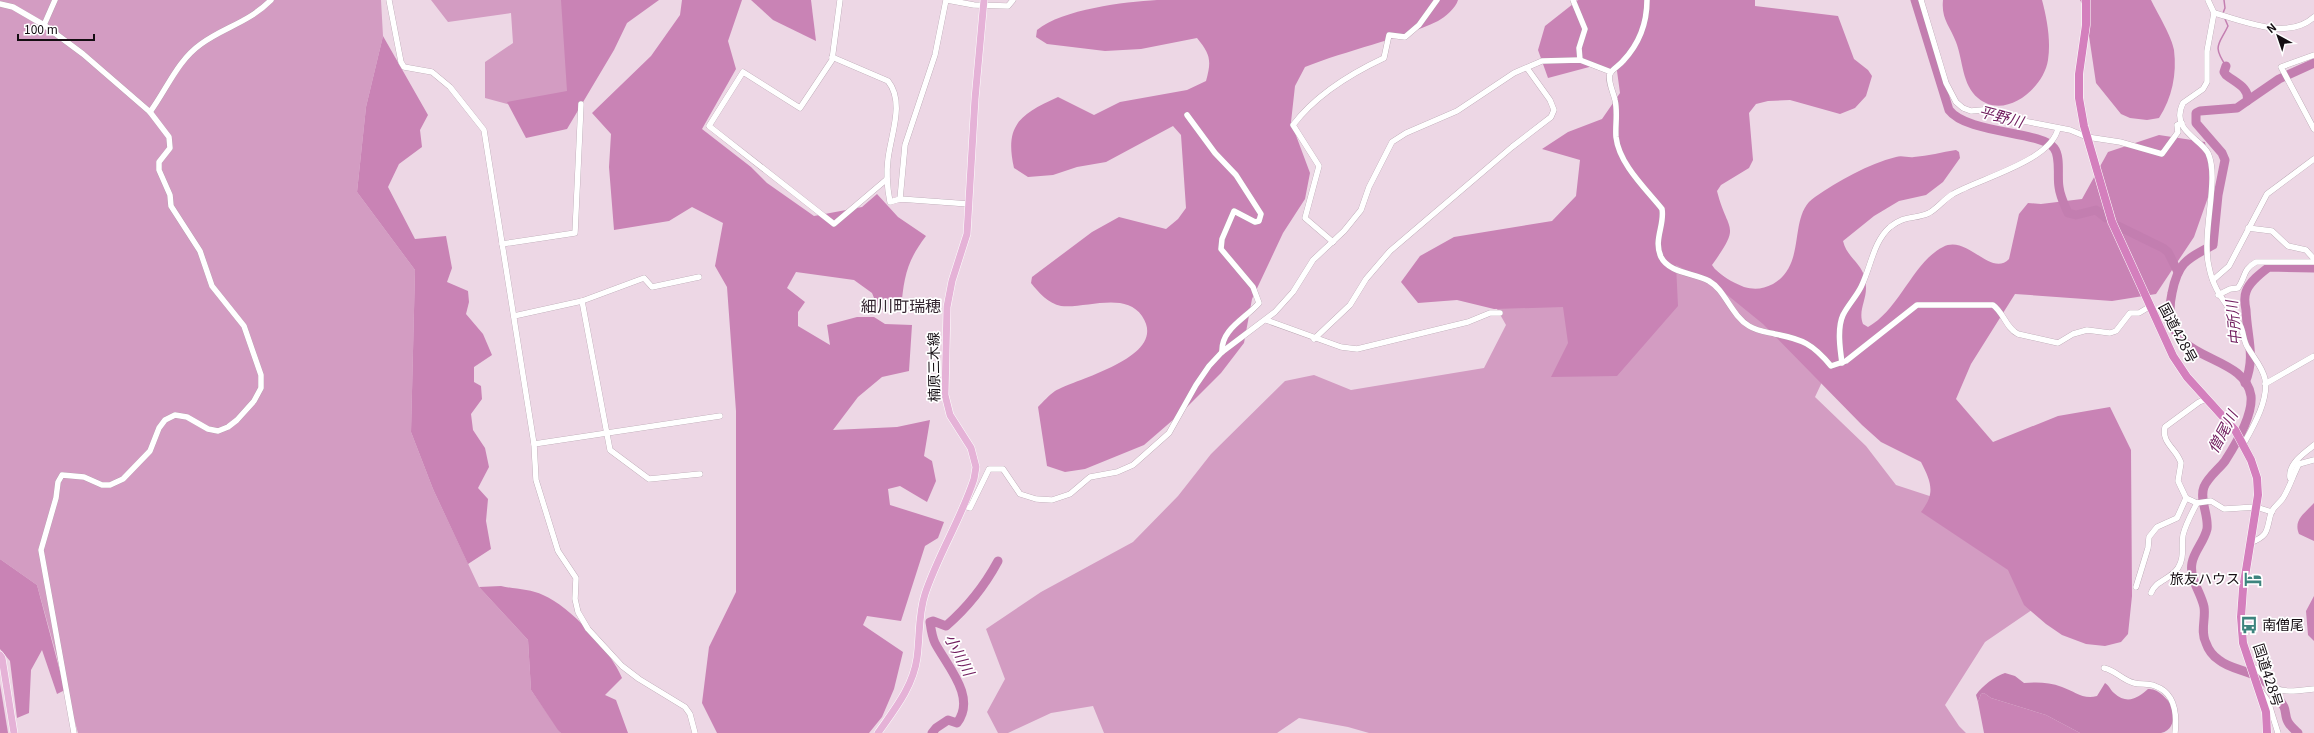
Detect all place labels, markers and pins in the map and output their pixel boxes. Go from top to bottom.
place label: 旅友ハウス [2170,568,2240,588]
hotel icon: 旅友ハウス [2243,569,2263,589]
place label: 南僧尾 [2262,614,2304,634]
bus stop icon: 南僧尾 [2239,615,2259,635]

